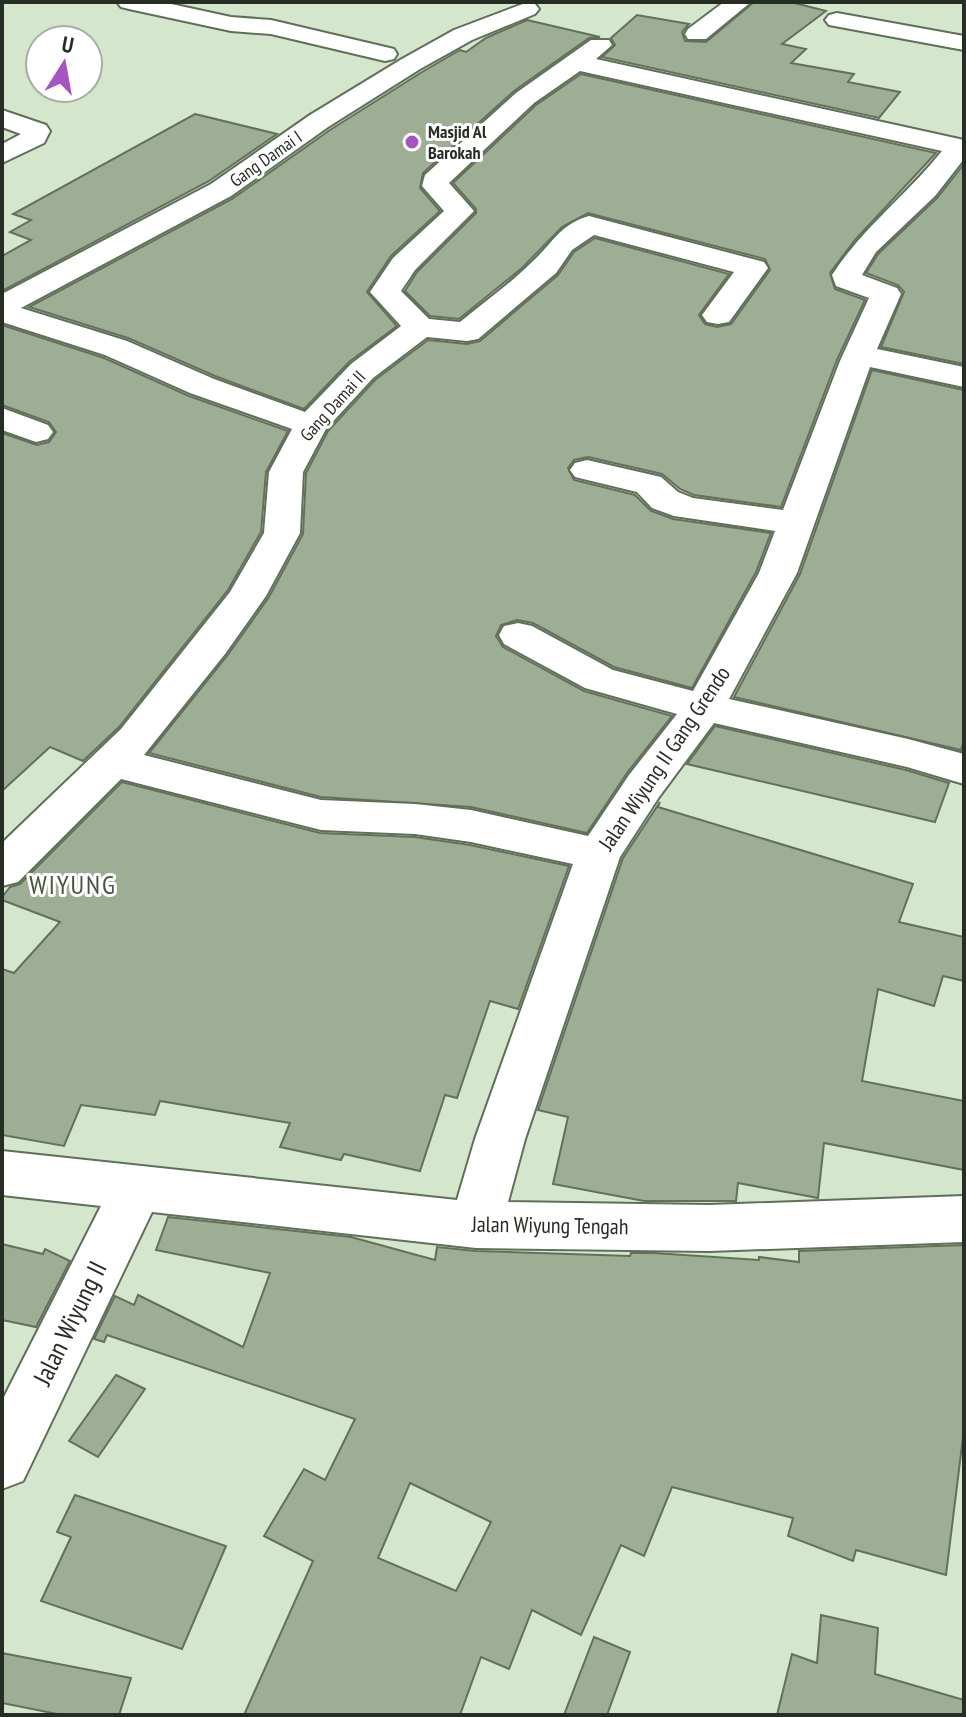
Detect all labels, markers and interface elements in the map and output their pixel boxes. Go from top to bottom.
north arrow [24,24,104,104]
text: U [60,30,76,59]
place label: Masjid Al Barokah [428,120,487,164]
street label: Gang Damai I [225,125,306,192]
marker: Masjid Al Barokah [403,133,421,151]
street label: Gang Damai II [295,366,370,446]
street label: Jalan Wiyung II Gang Grendo [591,661,736,856]
district label: WIYUNG [29,868,117,901]
street label: Jalan Wiyung Tengah [470,1210,629,1240]
street label: Jalan Wiyung II [25,1255,114,1391]

